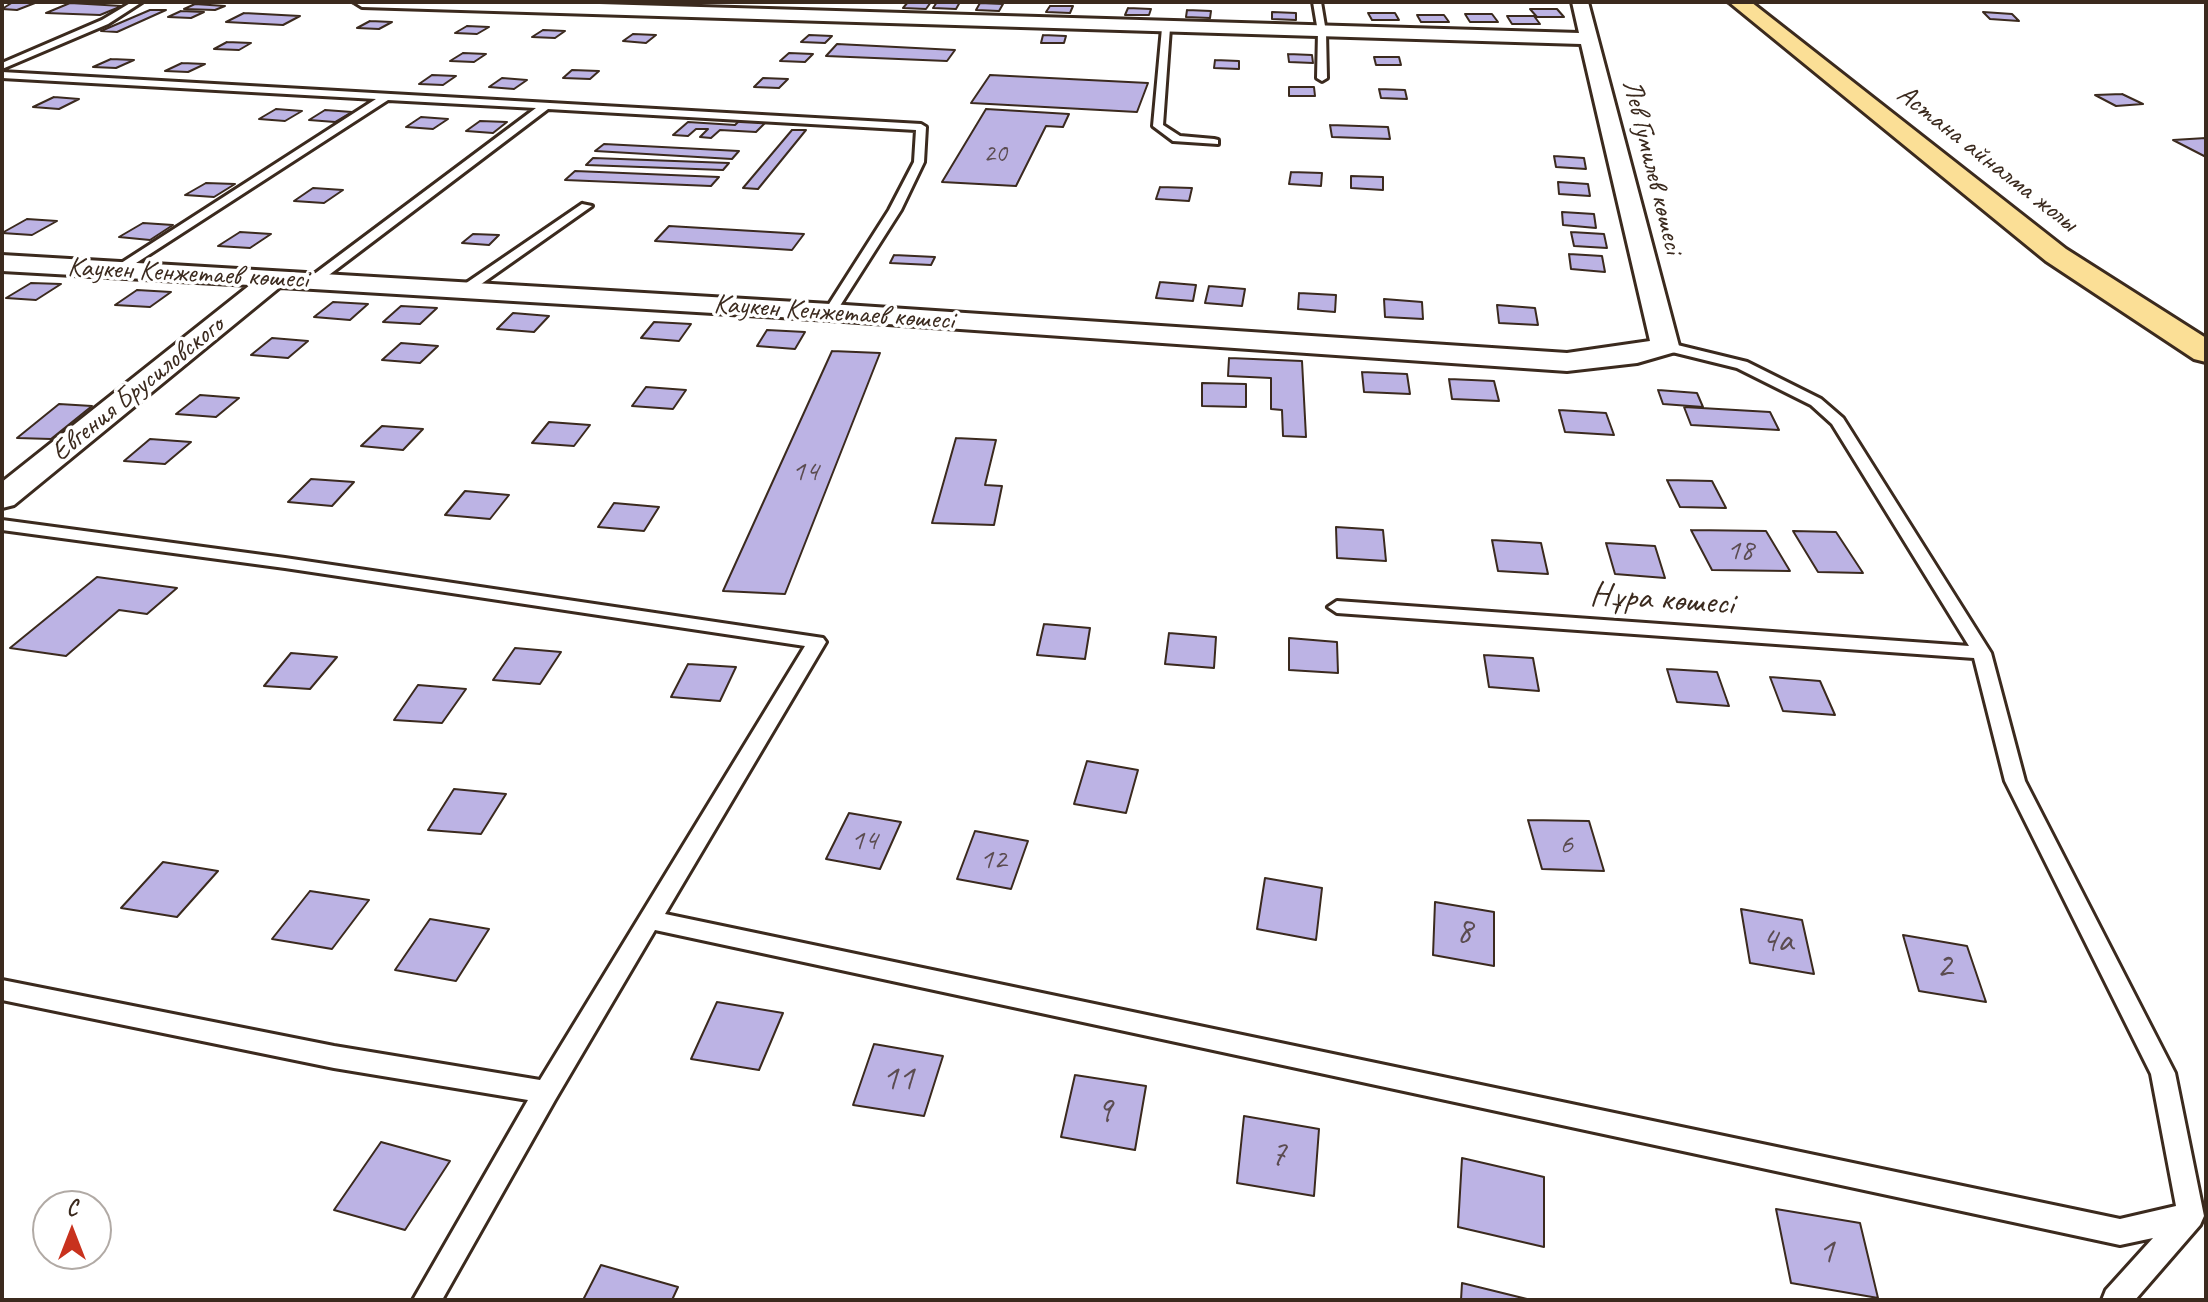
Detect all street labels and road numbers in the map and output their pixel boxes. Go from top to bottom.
street label: Лев Гумилев көшесі [1614,76,1690,258]
street label: Астана айналма жолы [1890,78,2084,240]
street label: Каукен Кенжетаев көшесі [67,251,309,297]
street label: Каукен Кенжетаев көшесі [712,288,956,338]
street label: Евгения Брусиловского [45,309,231,469]
street label: Нұра көшесі [1589,575,1735,625]

